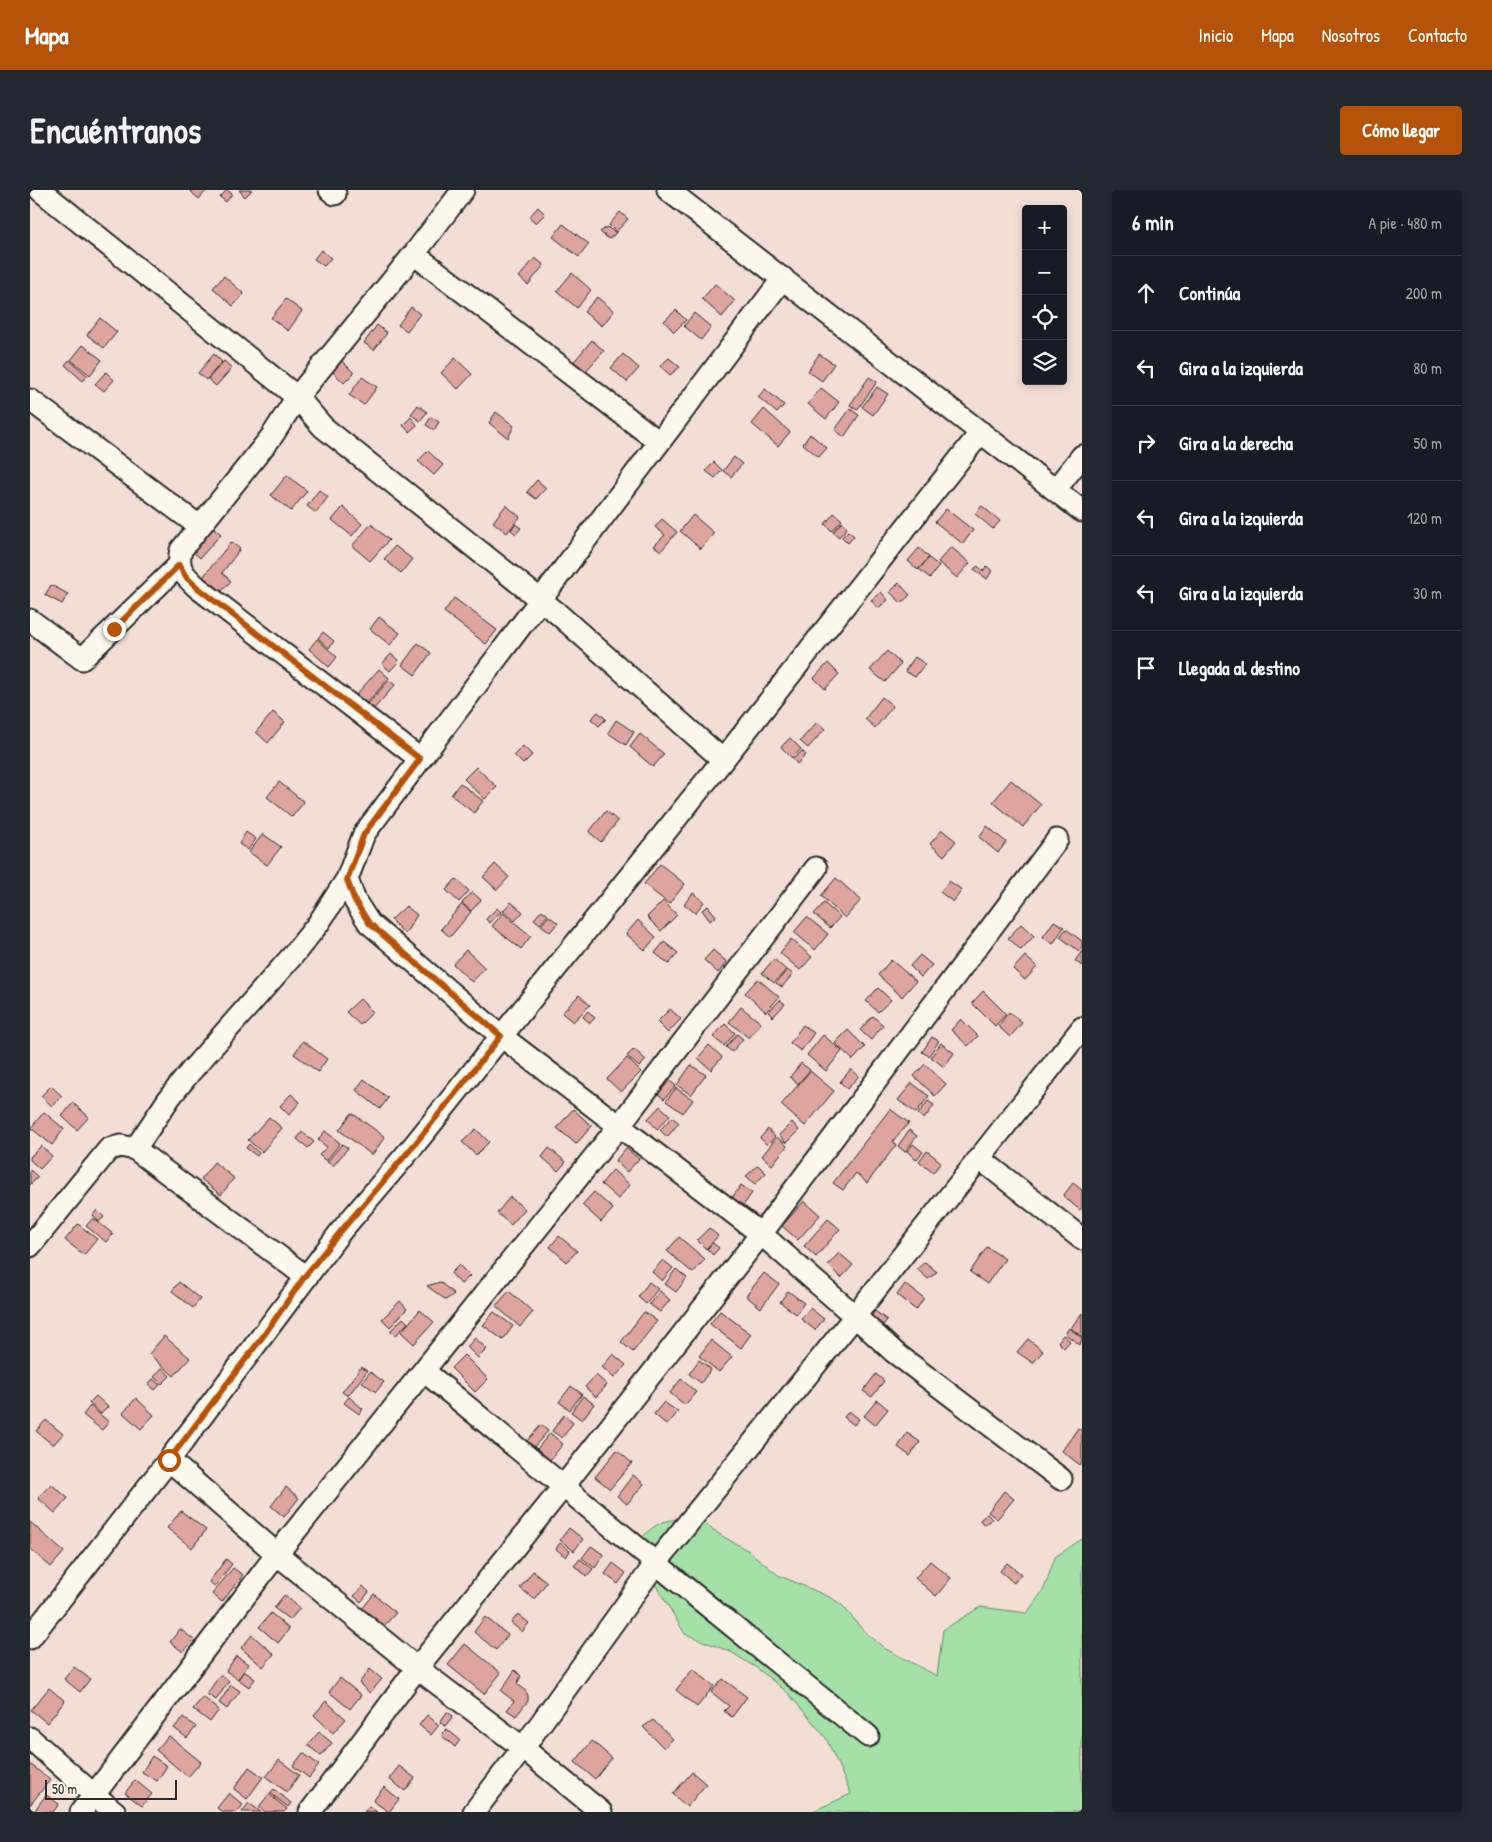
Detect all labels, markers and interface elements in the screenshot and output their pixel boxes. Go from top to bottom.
text: Mapa [25,19,68,51]
text: Inicio [1199,23,1233,48]
text: Mapa [1261,23,1294,48]
text: Nosotros [1322,23,1380,48]
text: Contacto [1408,23,1467,48]
button: Cómo llegar [1340,106,1462,155]
text: Encuéntranos [30,107,201,154]
map controls [1022,205,1067,385]
button: + [1022,205,1067,250]
text: 6 min [1132,208,1174,237]
text: A pie · 480 m [1368,212,1442,234]
button: − [1022,250,1067,295]
icon: ahead [1132,279,1160,307]
text: Continúa [1179,280,1240,306]
text: 200 m [1406,282,1442,304]
button: locate [1022,295,1067,340]
button: layers [1022,340,1067,385]
icon: left [1132,354,1160,382]
text: Gira a la izquierda [1179,355,1303,381]
text: 80 m [1413,357,1442,379]
icon: right [1132,429,1160,457]
text: Gira a la derecha [1179,430,1293,456]
text: 50 m [1414,432,1442,454]
icon: left [1132,504,1160,532]
text: Gira a la izquierda [1179,505,1303,531]
text: 120 m [1407,507,1442,529]
icon: left [1132,579,1160,607]
text: Gira a la izquierda [1179,580,1303,606]
text: 30 m [1413,582,1442,604]
route end [103,618,126,641]
icon: arrive [1132,654,1160,682]
text: Llegada al destino [1179,655,1300,681]
route start [158,1449,181,1472]
scale bar [45,1777,178,1800]
text: 50 m [52,1779,77,1798]

